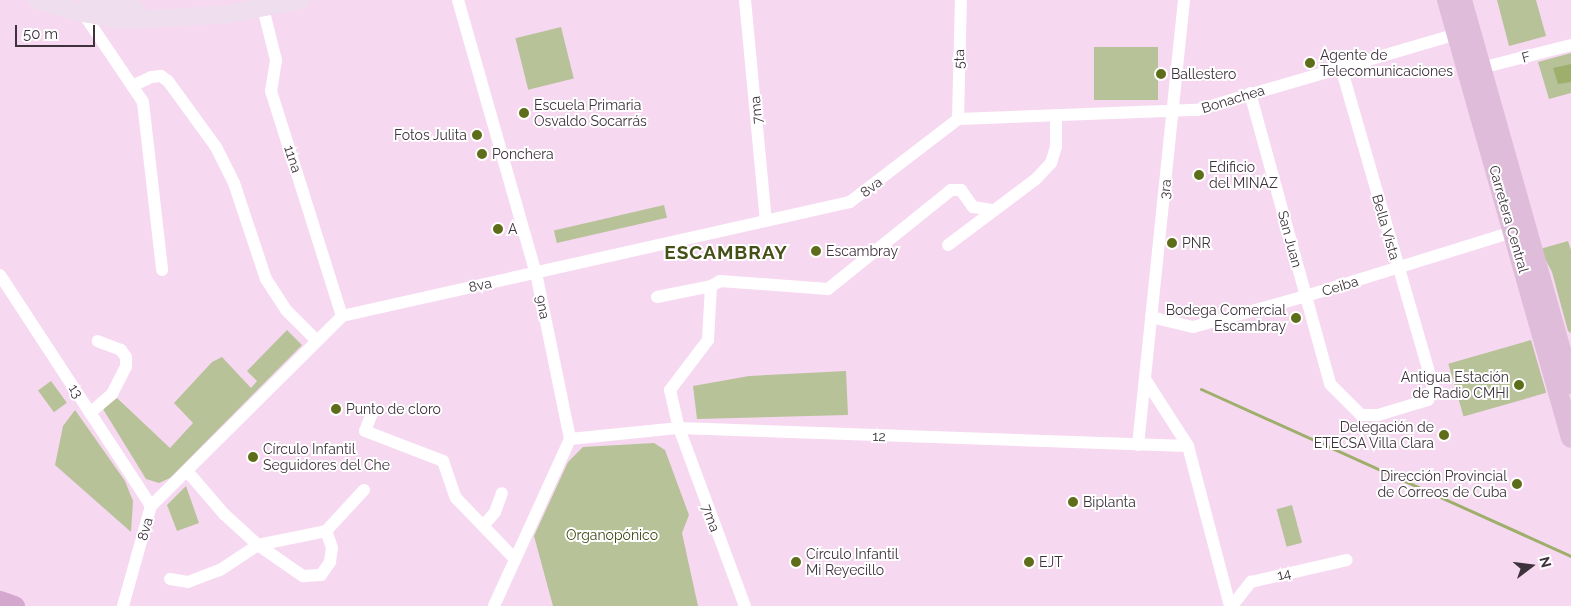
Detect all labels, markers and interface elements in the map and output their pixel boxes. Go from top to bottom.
scale bar [18,15,98,47]
text: 50 m [23,25,58,43]
place label: Agente de Telecomunicaciones [1320,47,1453,80]
street label: F [1520,48,1532,66]
street label: 5ta [950,49,968,69]
marker: Agente de Telecomunicaciones [1304,57,1316,69]
place label: Ballestero [1171,66,1236,82]
marker: Ballestero [1155,68,1167,80]
street label: Bonachea [1199,81,1267,117]
street label: 7ma [746,95,766,125]
place label: Escuela Primaria Osvaldo Socarrás [534,97,647,130]
marker: Escuela Primaria Osvaldo Socarrás [518,107,530,119]
place label: Fotos Julita [394,127,467,143]
marker: Fotos Julita [471,129,483,141]
street label: 11na [281,143,305,175]
place label: Ponchera [492,146,554,162]
marker: Ponchera [476,148,488,160]
place label: Edificio del MINAZ [1209,159,1278,192]
street label: Carretera Central [1486,163,1532,275]
marker: Edificio del MINAZ [1193,169,1205,181]
street label: 8va [857,173,885,201]
street label: 3ra [1156,178,1174,200]
street label: Bella Vista [1369,192,1403,262]
street label: San Juan [1274,209,1306,269]
place label: A [508,221,517,237]
marker: A [492,223,504,235]
place label: PNR [1182,235,1211,251]
marker: PNR [1166,237,1178,249]
district label: ESCAMBRAY [663,242,789,264]
place label: Escambray [826,243,898,259]
marker: Escambray [810,245,822,257]
street label: Ceiba [1320,273,1360,299]
street label: 8va [467,274,493,296]
street label: 9na [532,294,554,320]
place label: Bodega Comercial Escambray [1166,302,1286,334]
marker: Bodega Comercial Escambray [1290,312,1302,324]
place label: Antigua Estación de Radio CMHI [1401,369,1509,402]
marker: Antigua Estación de Radio CMHI [1513,379,1525,391]
street label: 13 [65,381,87,401]
place label: Punto de cloro [346,401,441,417]
marker: Punto de cloro [330,403,342,415]
place label: Delegación de ETECSA Villa Clara [1313,419,1434,452]
street label: 12 [872,427,886,445]
marker: Delegación de ETECSA Villa Clara [1438,429,1450,441]
place label: Círculo Infantil Seguidores del Che [263,441,390,474]
marker: Círculo Infantil Seguidores del Che [247,451,259,463]
place label: Dirección Provincial de Correos de Cuba [1377,468,1507,501]
marker: Dirección Provincial de Correos de Cuba [1511,478,1523,490]
place label: Biplanta [1083,494,1136,510]
marker: Biplanta [1067,496,1079,508]
street label: 7ma [698,502,724,534]
street label: 8va [134,516,156,542]
park label: Organopónico [566,527,658,543]
north arrow [1506,541,1556,591]
place label: Círculo Infantil Mi Reyecillo [806,546,898,578]
place label: EJT [1039,554,1063,570]
text: N [1536,555,1555,569]
marker: Círculo Infantil Mi Reyecillo [790,556,802,568]
marker: EJT [1023,556,1035,568]
street label: 14 [1275,564,1293,584]

